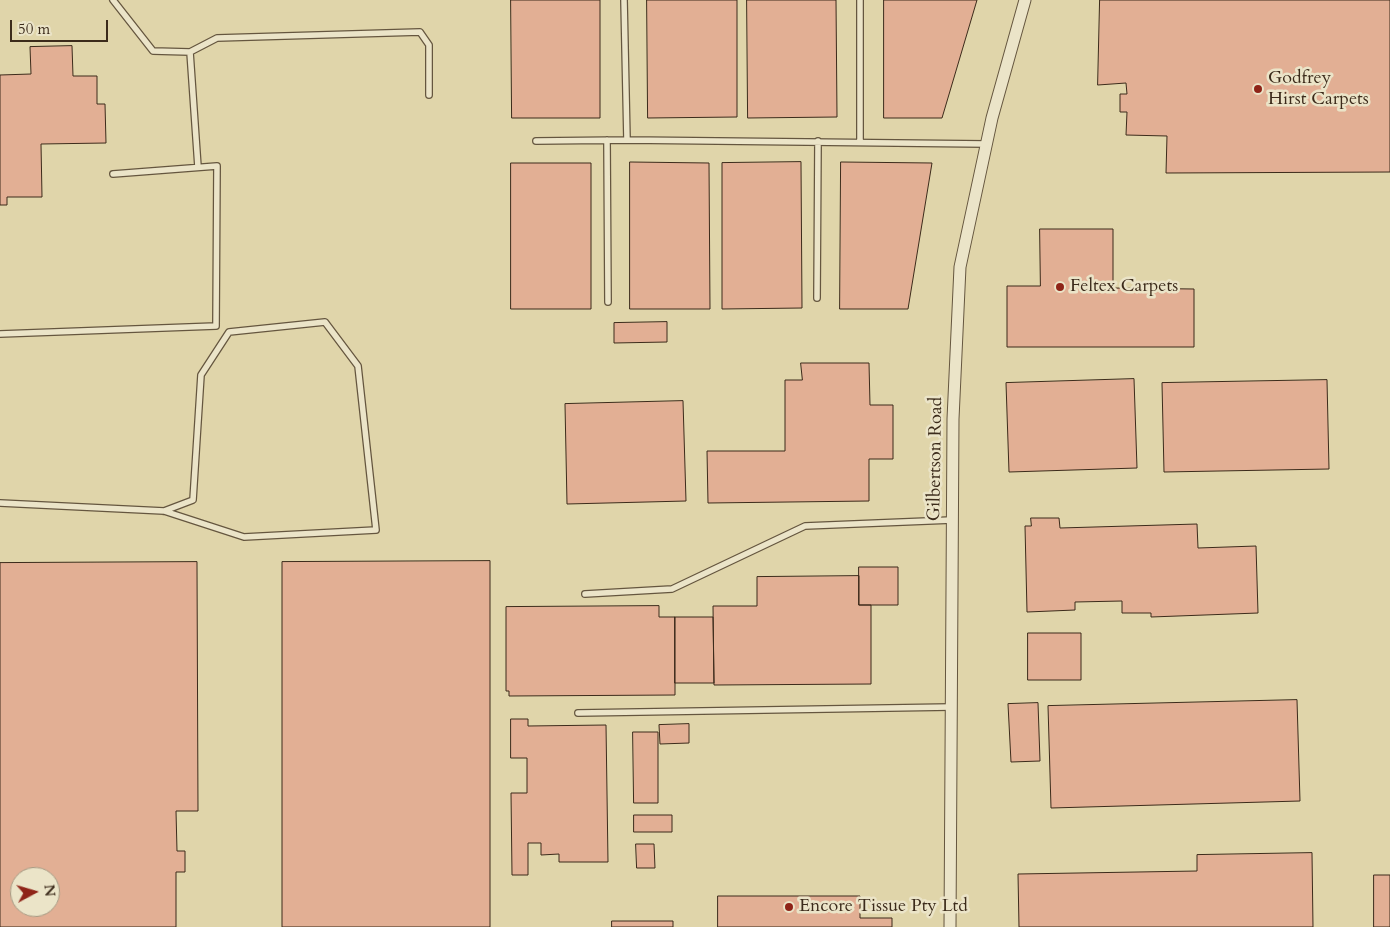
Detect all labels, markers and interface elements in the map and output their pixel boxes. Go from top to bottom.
scale bar [12,10,110,42]
text: 50 m [18,19,50,39]
place label: Godfrey Hirst Carpets [1268,68,1369,110]
marker: Godfrey Hirst Carpets [1252,83,1264,95]
place label: Feltex Carpets [1070,276,1178,298]
marker: Feltex Carpets [1054,281,1066,293]
street label: Gilbertson Road [924,397,948,521]
north arrow [10,867,60,917]
text: N [39,883,60,898]
place label: Encore Tissue Pty Ltd [799,896,968,918]
marker: Encore Tissue Pty Ltd [783,901,795,913]

